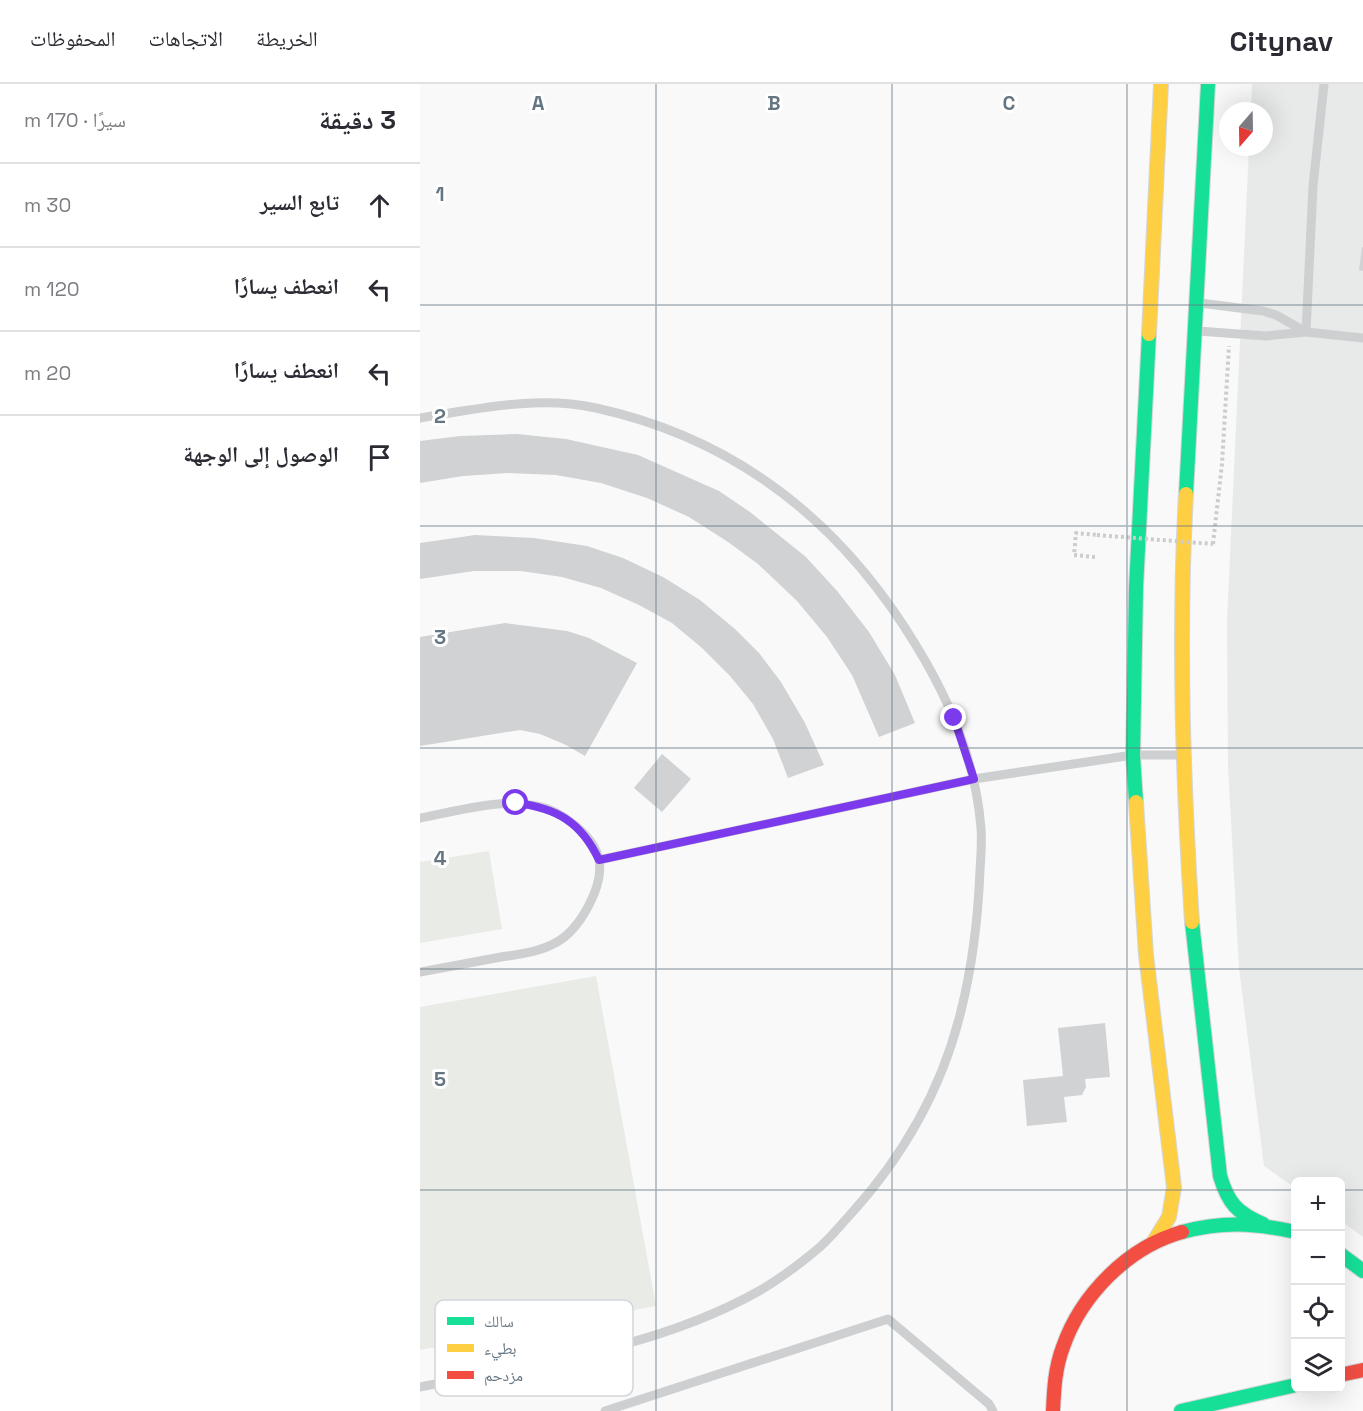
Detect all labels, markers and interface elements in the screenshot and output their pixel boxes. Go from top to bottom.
text: Citynav [1230,23,1333,59]
text: المحفوظات [30,25,115,52]
text: الاتجاهات [148,25,223,52]
text: الخريطة [256,25,318,52]
text: A [532,90,545,116]
text: B [767,90,781,116]
text: C [1003,90,1016,116]
north arrow [1219,102,1273,156]
text: 3 دقيقة [319,103,396,137]
text: سيرًا · 170 m [24,107,126,133]
text: 1 [435,181,445,207]
text: تابع السير [260,188,339,216]
icon: ahead [363,189,396,222]
text: 30 m [24,192,71,218]
text: انعطف يسارًا [234,272,339,300]
icon: left [363,273,396,306]
text: 120 m [24,276,80,302]
text: انعطف يسارًا [234,356,339,384]
icon: left [363,357,396,390]
text: 20 m [24,360,71,386]
text: 2 [434,403,446,429]
text: الوصول إلى الوجهة [183,440,339,468]
icon: arrive [363,441,396,474]
text: 3 [434,624,446,650]
route end [940,704,966,730]
route start [502,789,528,815]
text: 4 [434,845,447,871]
text: 5 [434,1066,446,1092]
map controls [1291,1177,1345,1393]
button: + [1291,1177,1345,1231]
button: − [1291,1231,1345,1285]
button: locate [1291,1285,1345,1339]
legend [435,1300,633,1396]
text: سالك [484,1311,514,1332]
text: بطيء [484,1338,516,1361]
button: layers [1291,1339,1345,1393]
text: مزدحم [484,1365,523,1386]

